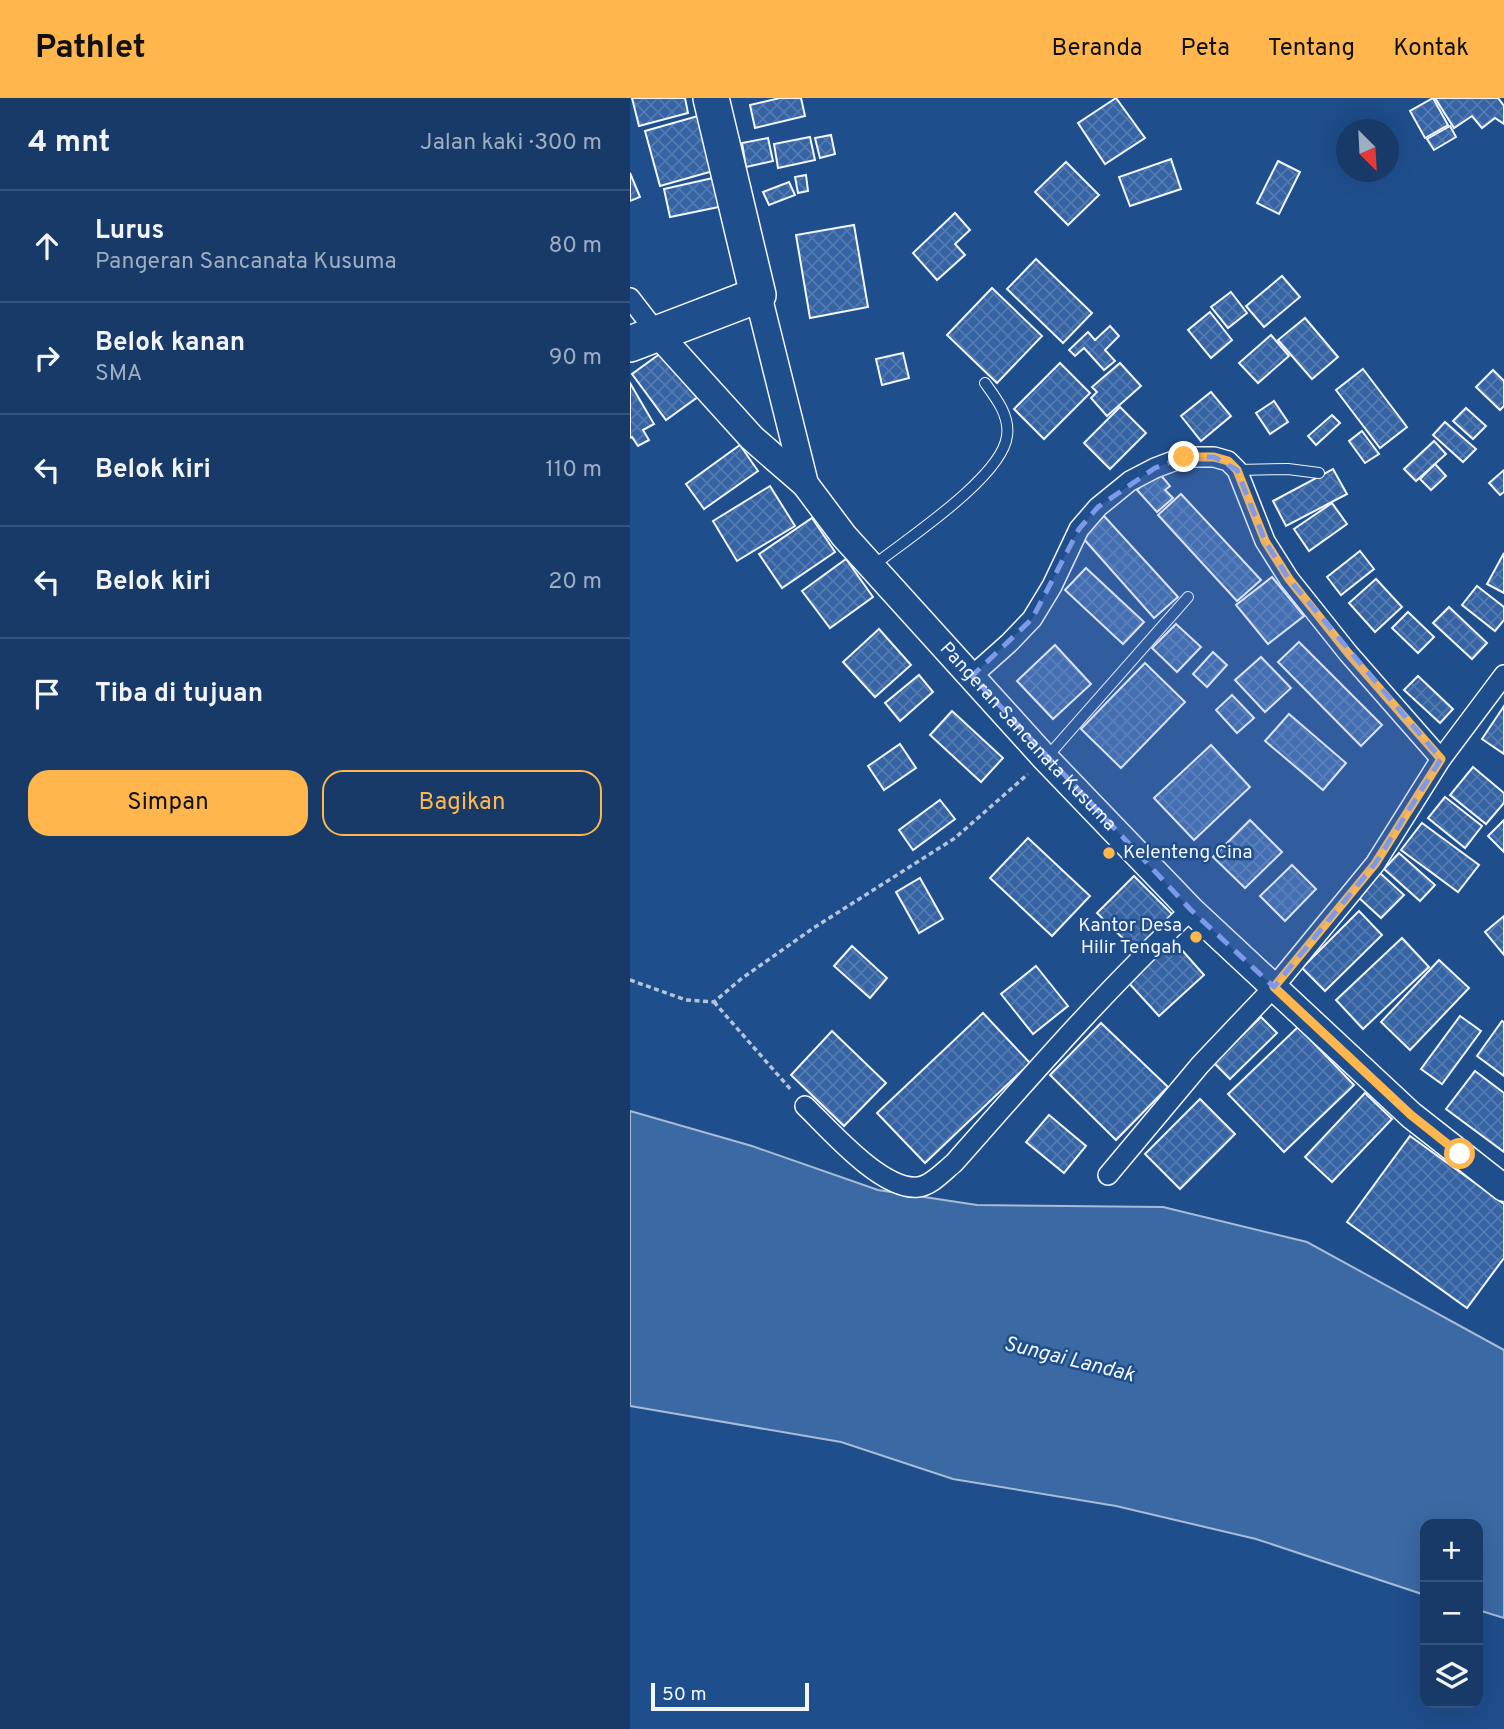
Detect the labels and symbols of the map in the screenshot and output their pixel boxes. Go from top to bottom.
north arrow [1336,119,1399,182]
route end [1168,441,1199,472]
street label: Pangeran Sancanata Kusuma [934,637,1121,837]
place label: Kelenteng Cina [1123,841,1253,865]
marker: Kelenteng Cina [1101,845,1117,861]
place label: Kantor Desa Hilir Tengah [1078,914,1182,960]
marker: Kantor Desa Hilir Tengah [1188,929,1204,945]
route start [1444,1138,1475,1169]
water label: Sungai Landak [1001,1331,1138,1389]
scale bar [651,1680,808,1712]

